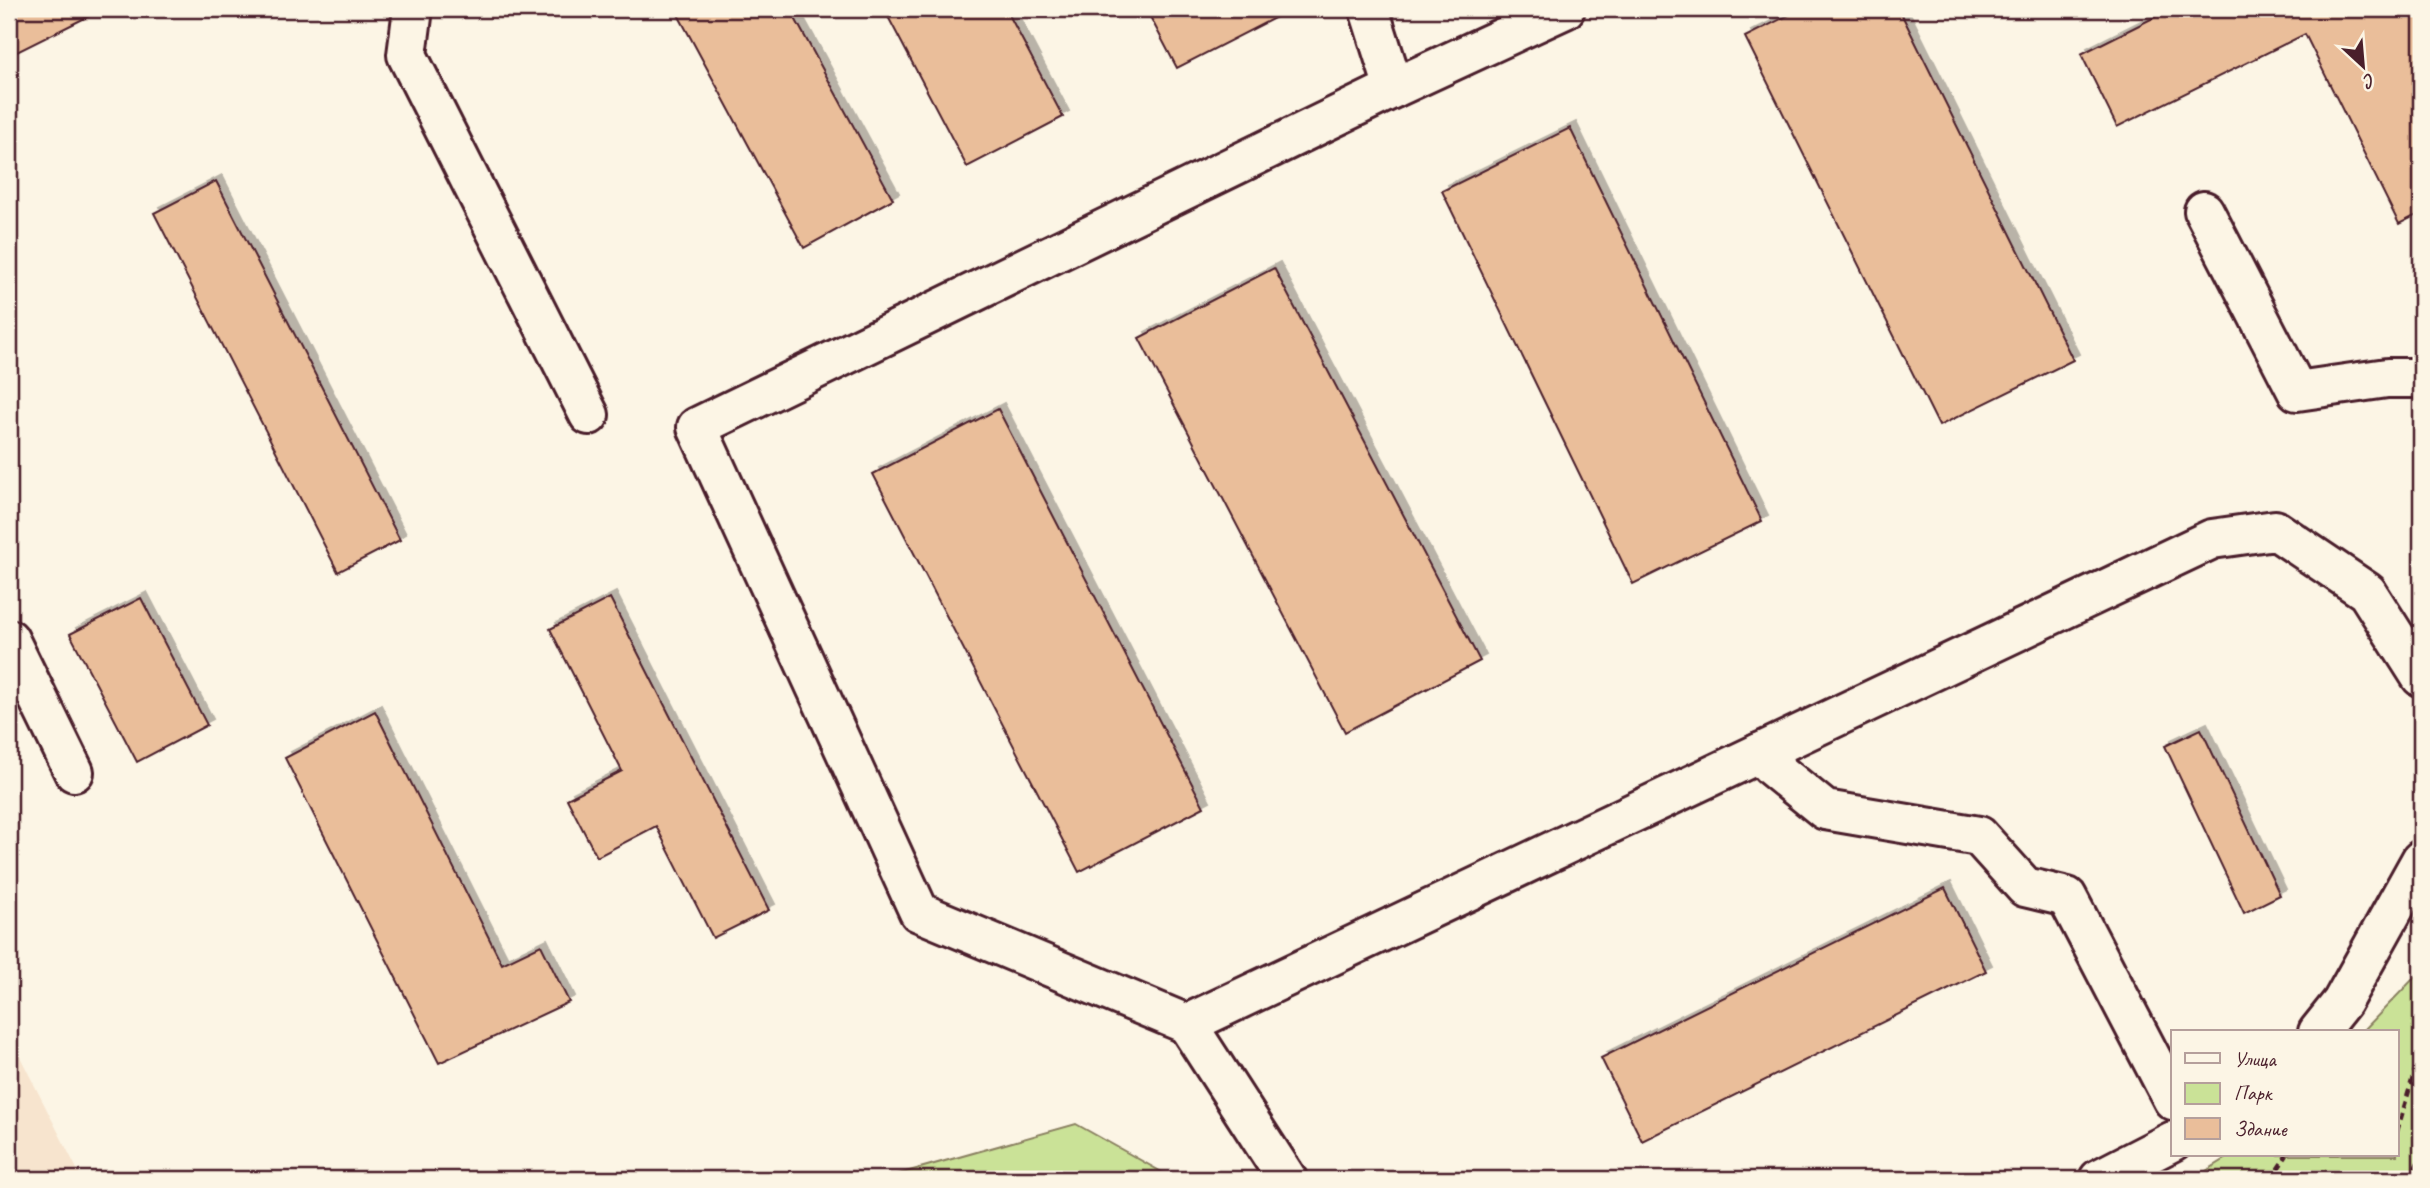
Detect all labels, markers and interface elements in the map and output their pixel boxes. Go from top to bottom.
north arrow [2328,32,2398,102]
text: С [2358,68,2379,94]
legend [2171,1030,2398,1156]
text: Улица [2234,1046,2277,1072]
text: Парк [2234,1080,2274,1106]
text: Здание [2234,1116,2288,1142]

